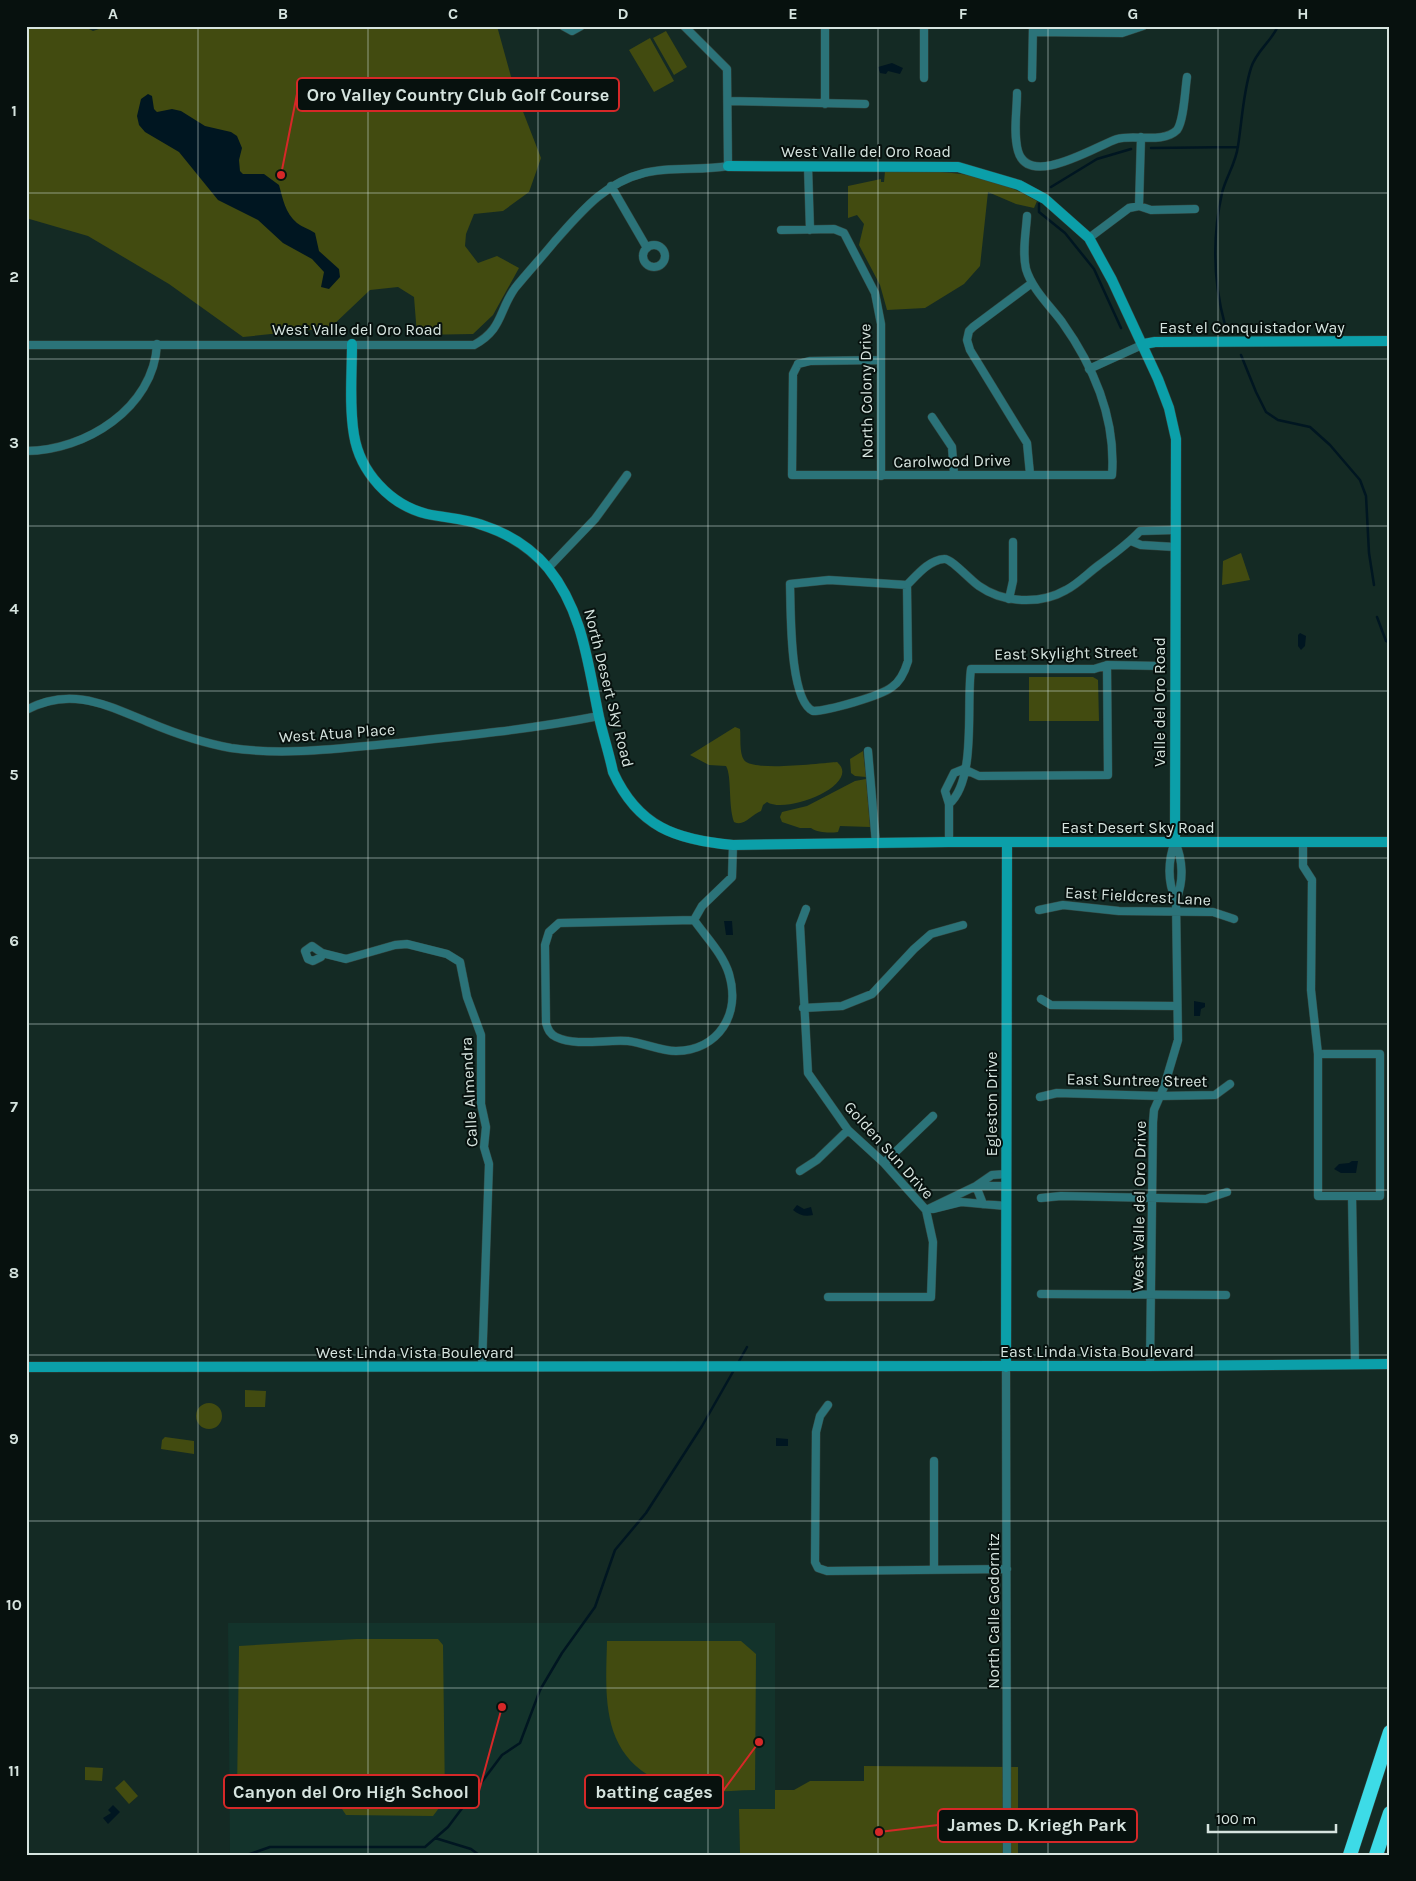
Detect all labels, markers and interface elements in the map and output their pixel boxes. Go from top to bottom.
text: A [108,4,118,23]
text: B [278,4,288,23]
text: C [448,4,458,23]
text: D [618,4,629,23]
text: E [788,4,798,23]
text: F [959,4,968,23]
text: G [1128,4,1138,23]
text: H [1297,4,1309,23]
callout: Oro Valley Country Club Golf Course [297,78,619,111]
text: Oro Valley Country Club Golf Course [307,84,609,106]
text: 1 [11,101,17,120]
street label: West Valle del Oro Road [781,142,951,161]
text: 2 [9,267,19,286]
street label: East el Conquistador Way [1159,318,1345,337]
street label: West Valle del Oro Road [272,320,442,339]
street label: North Colony Drive [855,323,877,459]
text: 3 [9,433,19,452]
street label: Carolwood Drive [893,450,1011,472]
text: 4 [9,599,19,618]
street label: North Desert Sky Road [580,607,638,769]
street label: Valle del Oro Road [1150,637,1169,767]
street label: East Skylight Street [994,642,1138,664]
street label: West Atua Place [278,719,396,747]
text: 5 [9,765,19,784]
street label: East Desert Sky Road [1061,818,1215,837]
street label: East Fieldcrest Lane [1065,883,1211,909]
text: 6 [9,931,19,950]
street label: Calle Almendra [457,1036,481,1148]
street label: Egleston Drive [982,1052,1001,1156]
street label: East Suntree Street [1066,1069,1208,1091]
text: 7 [10,1097,18,1116]
street label: Golden Sun Drive [840,1097,938,1203]
street label: West Valle del Oro Drive [1128,1121,1150,1291]
text: 8 [9,1263,19,1282]
street label: East Linda Vista Boulevard [1000,1342,1194,1361]
street label: West Linda Vista Boulevard [316,1343,514,1362]
text: 9 [9,1429,19,1448]
street label: North Calle Godornitz [984,1533,1003,1689]
text: 10 [6,1595,22,1614]
text: 11 [8,1761,20,1780]
callout: Canyon del Oro High School [224,1775,479,1808]
callout: batting cages [585,1775,723,1808]
text: Canyon del Oro High School [233,1781,469,1803]
text: batting cages [595,1781,713,1803]
scale bar [1208,1801,1336,1833]
callout: James D. Kriegh Park [938,1809,1137,1842]
text: 100 m [1216,1810,1256,1828]
text: James D. Kriegh Park [947,1814,1127,1836]

